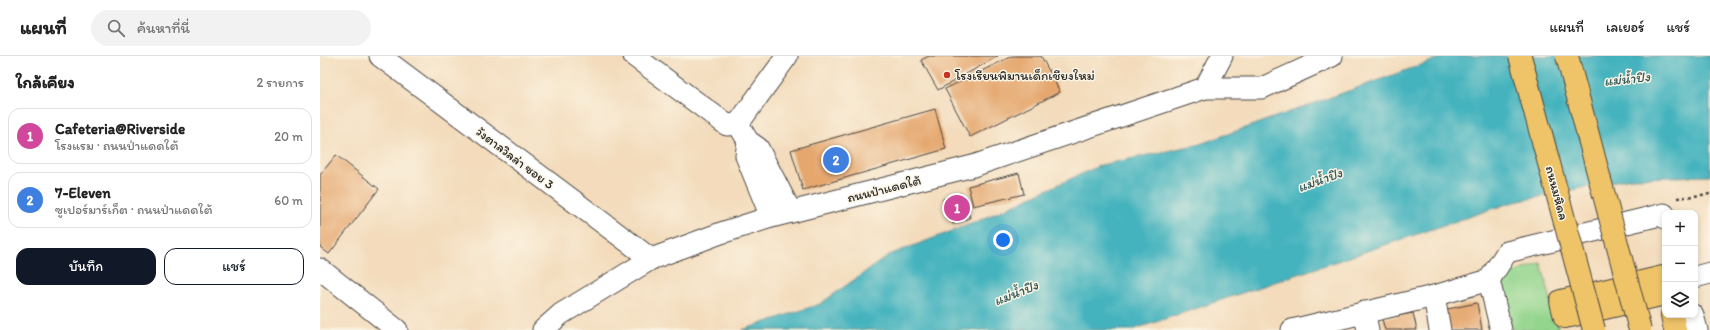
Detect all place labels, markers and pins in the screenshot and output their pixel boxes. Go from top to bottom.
place label: โรงเรียนพิมานเด็กเชียงใหม่ [954,68,1095,83]
marker: โรงเรียนพิมานเด็กเชียงใหม่ [942,70,952,80]
pin: 2 [823,145,849,175]
pin: 1 [944,193,970,223]

